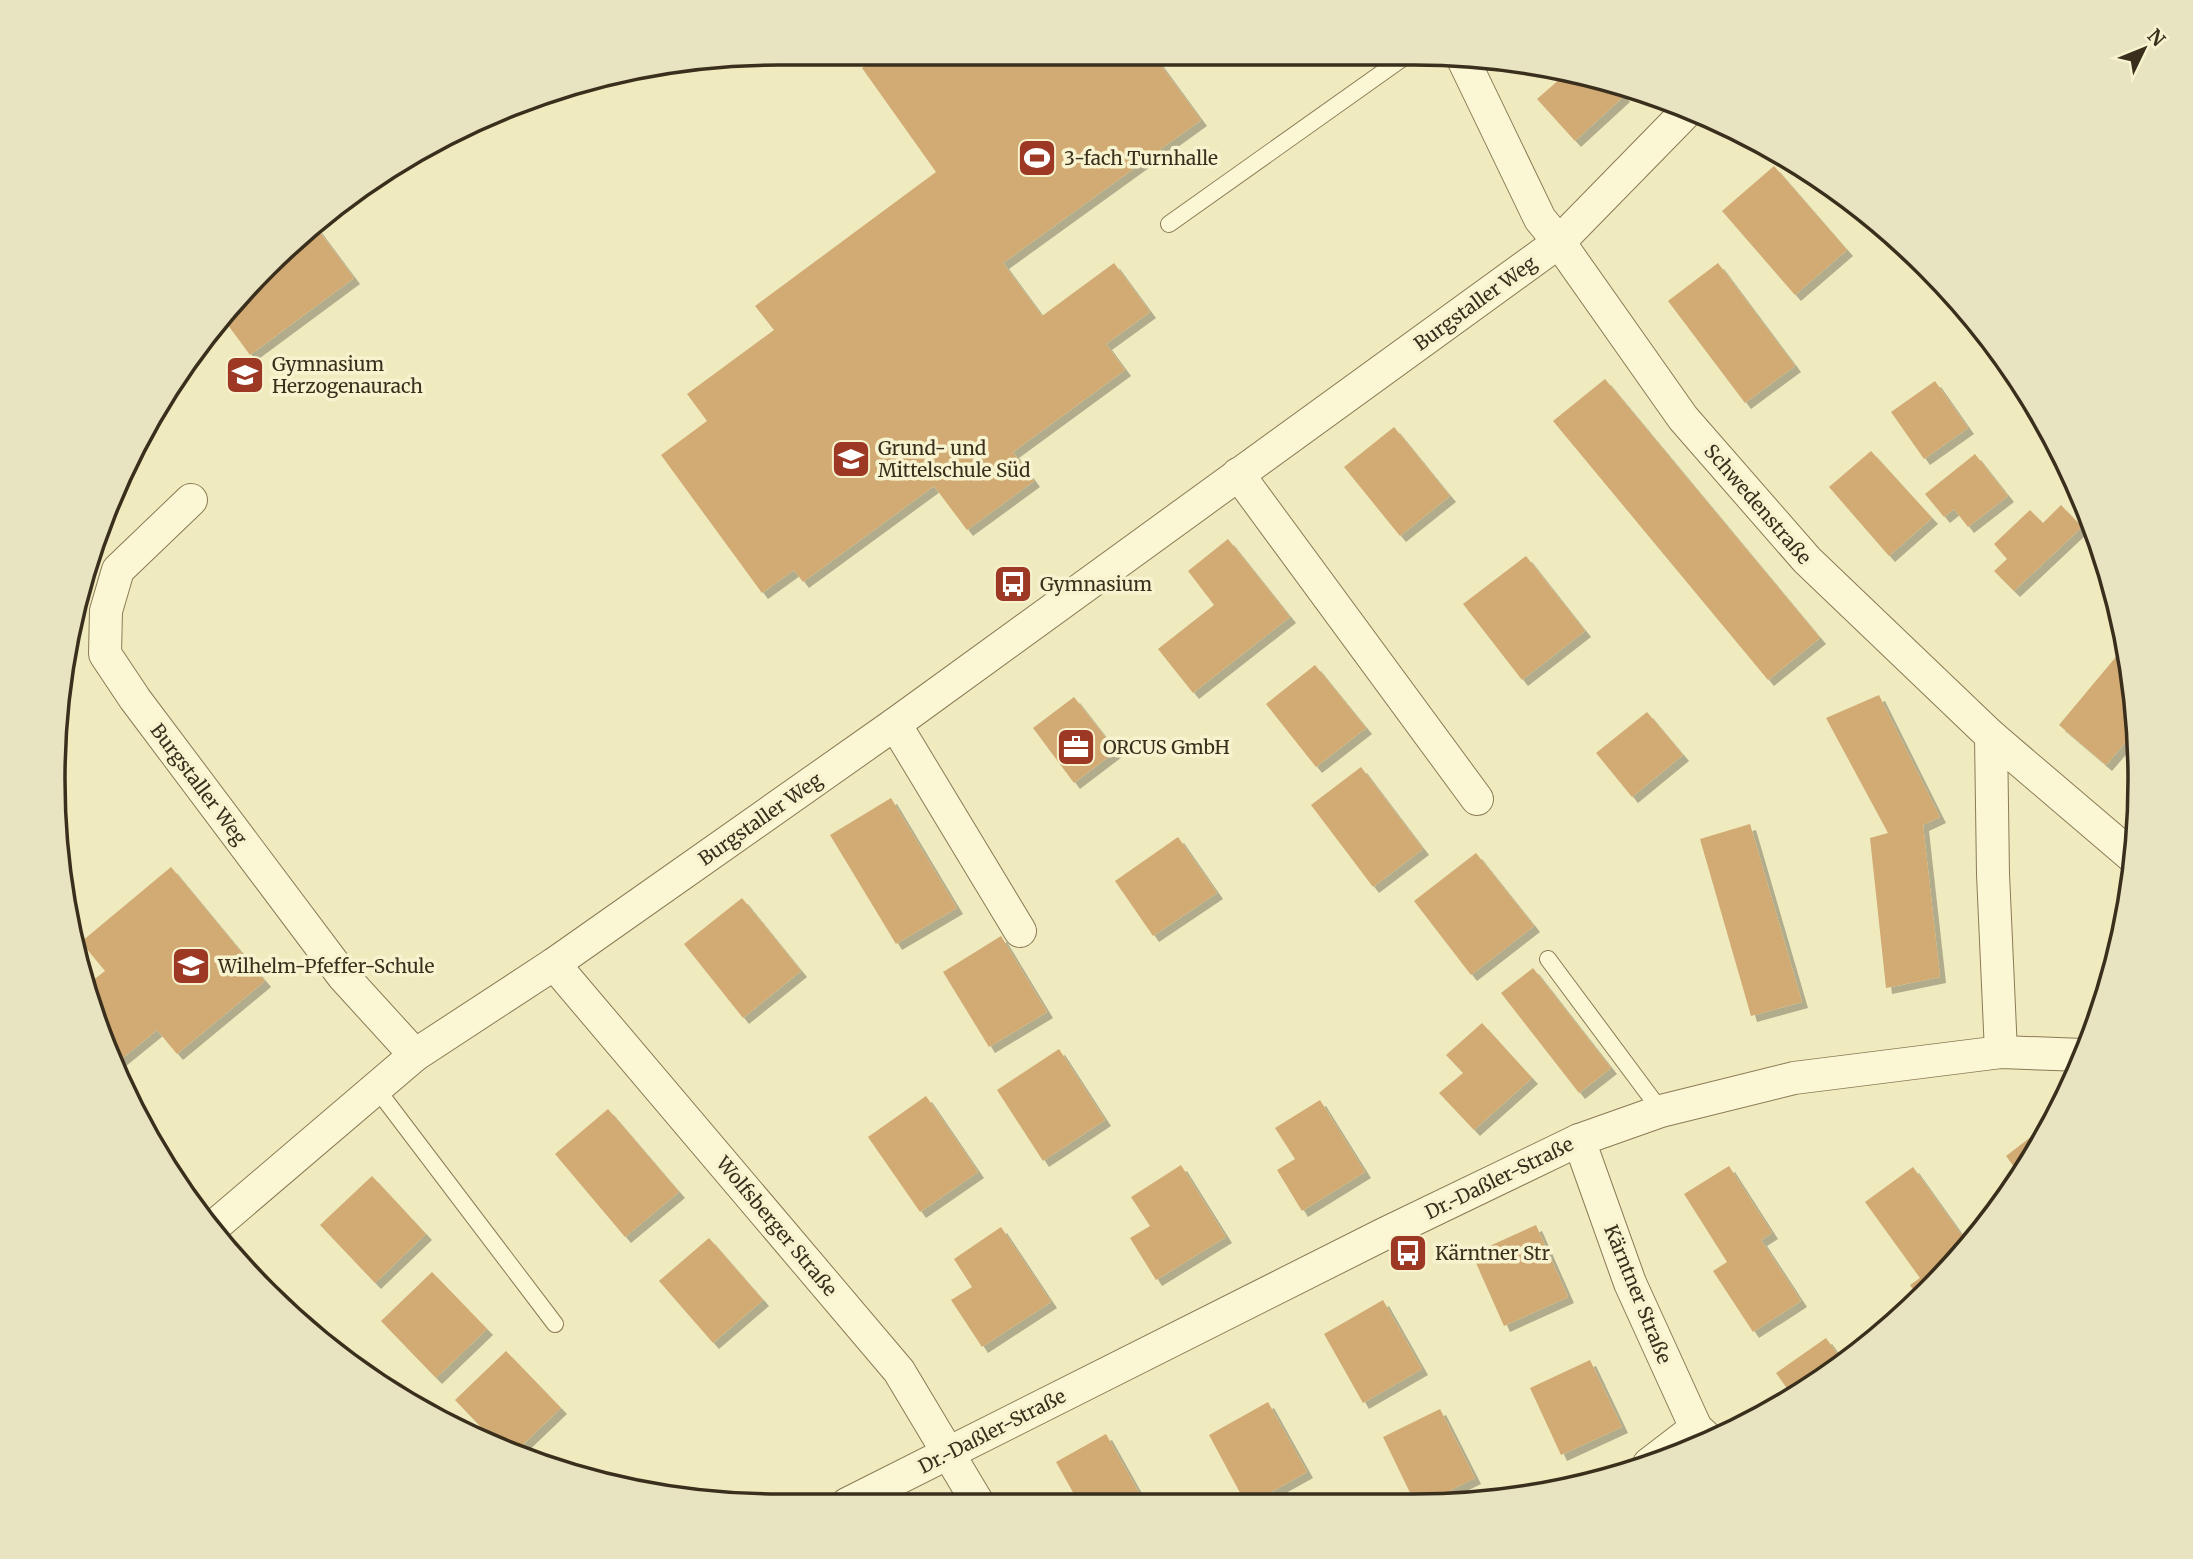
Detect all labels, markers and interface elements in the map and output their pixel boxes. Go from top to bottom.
north arrow [2109,14,2179,84]
text: N [2143,24,2170,51]
sports icon: 3-fach Turnhalle [1016,137,1058,179]
place label: 3-fach Turnhalle [1064,146,1218,170]
street label: Burgstaller Weg [1409,250,1541,355]
place label: Gymnasium Herzogenaurach [272,352,423,398]
school or university icon: Gymnasium Herzogenaurach [224,354,266,396]
place label: Grund- und Mittelschule Süd [878,436,1030,482]
school or university icon: Grund- und Mittelschule Süd [830,438,872,480]
street label: Schwedenstraße [1699,439,1817,569]
bus stop icon: Gymnasium [992,563,1034,605]
place label: Gymnasium [1040,572,1152,596]
street label: Burgstaller Weg [146,719,253,850]
office icon: ORCUS GmbH [1055,726,1097,768]
place label: ORCUS GmbH [1103,735,1230,759]
street label: Burgstaller Weg [694,767,827,871]
school or university icon: Wilhelm-Pfeffer-Schule [170,945,212,987]
place label: Wilhelm-Pfeffer-Schule [217,954,434,978]
street label: Dr.-Daßler-Straße [1421,1132,1577,1224]
street label: Wolfsberger Straße [711,1150,843,1301]
street label: Kärntner Straße [1599,1221,1677,1367]
bus stop icon: Kärntner Str [1387,1232,1429,1274]
place label: Kärntner Str [1435,1241,1551,1265]
street label: Dr.-Daßler-Straße [914,1383,1070,1478]

